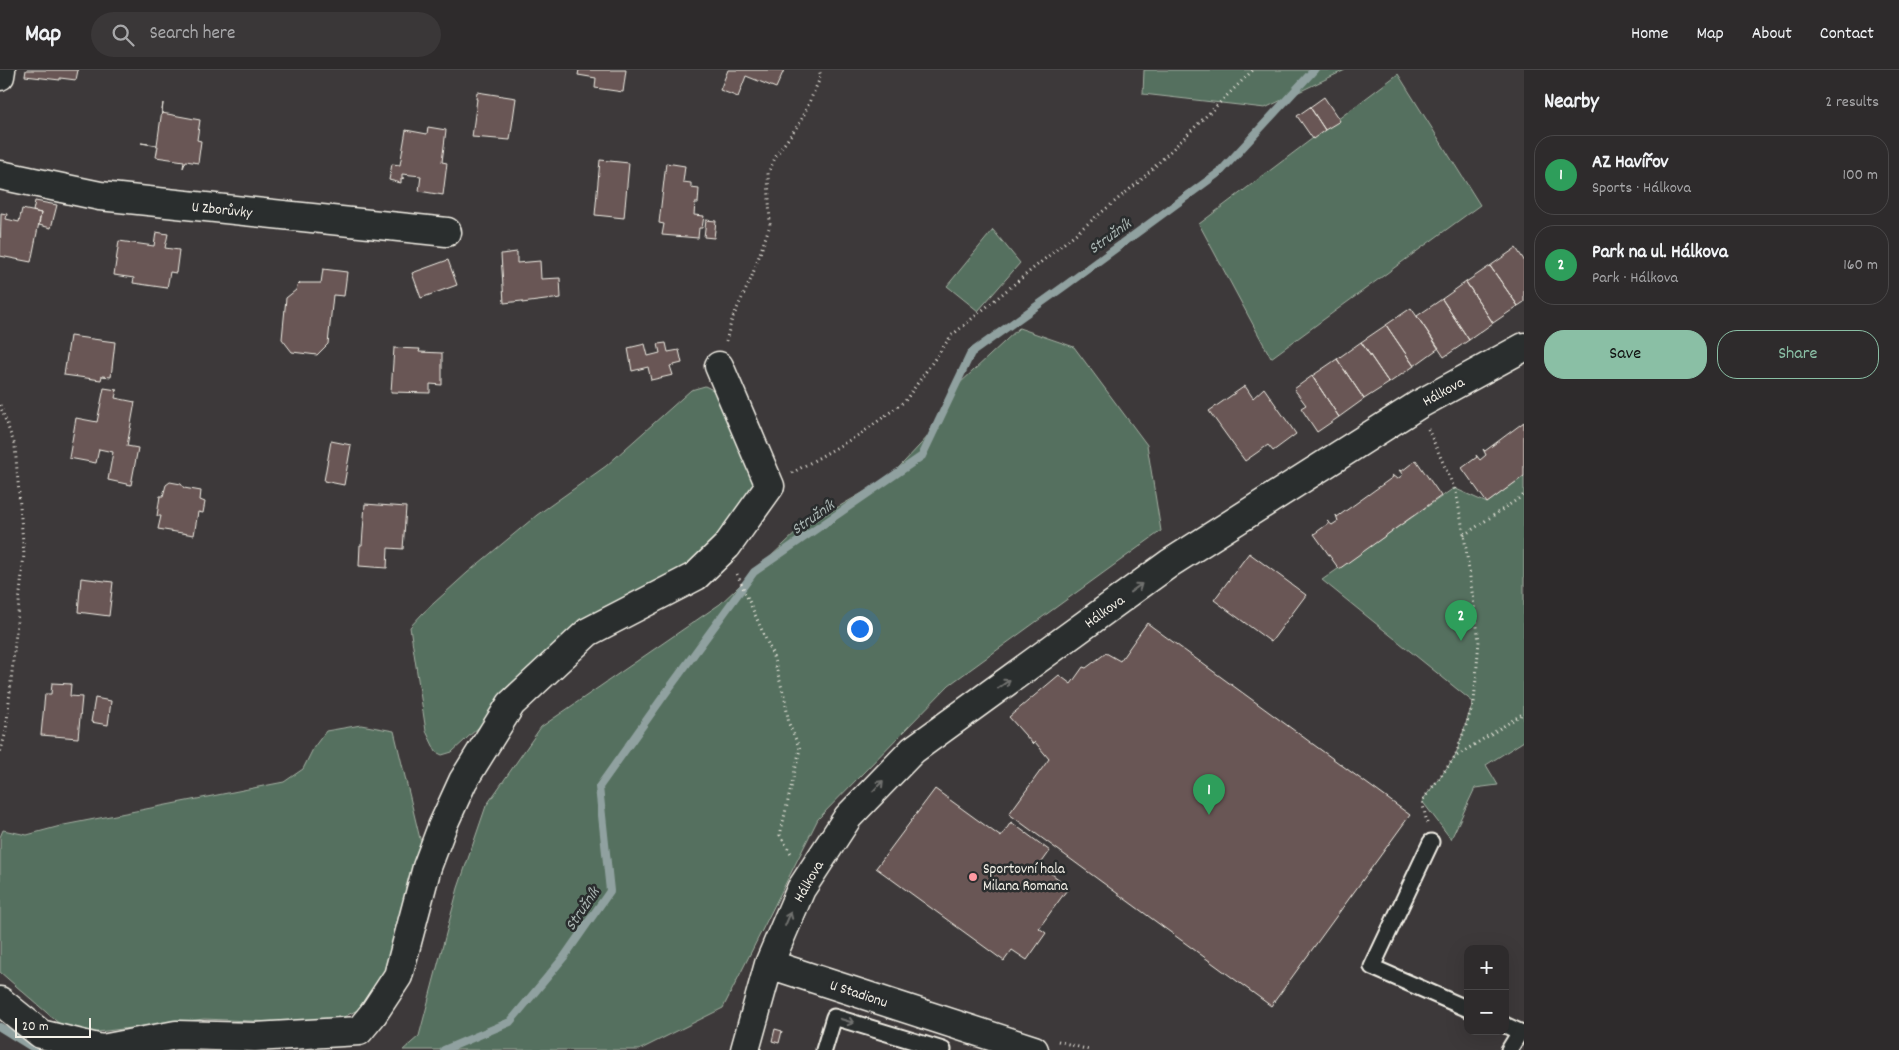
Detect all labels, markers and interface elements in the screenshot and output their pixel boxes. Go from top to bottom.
search box [91,12,441,57]
text: Map [25,18,61,52]
icon: search [109,21,137,49]
text: Search here [149,21,235,48]
text: Home [1631,22,1668,47]
text: Map [1696,22,1724,47]
text: About [1752,22,1792,47]
text: Contact [1820,22,1874,47]
text: Nearby [1544,88,1599,118]
text: 2 results [1825,91,1879,114]
text: AZ Havířov [1592,150,1669,177]
text: 1 [1559,164,1563,187]
text: 100 m [1842,164,1878,187]
text: Sports · Hálkova [1592,177,1691,200]
street label: U Zborůvky [190,197,254,225]
water label: Stružník [1084,213,1138,261]
text: Park na ul. Hálkova [1592,240,1728,267]
text: 2 [1558,254,1565,277]
text: 160 m [1843,254,1878,277]
text: Park · Hálkova [1592,267,1678,290]
button: Save [1544,330,1707,379]
button: Share [1717,330,1879,379]
street label: Hálkova [1419,372,1470,413]
water label: Stružník [787,494,841,541]
one-way arrow [1128,583,1142,593]
street label: Hálkova [1081,590,1131,635]
pin: 2 [1445,600,1477,641]
your location [847,616,873,642]
one-way arrow [997,679,1011,689]
pin: 1 [1193,774,1225,815]
one-way arrow [872,780,884,792]
street label: Hálkova [789,856,831,907]
place label: Sportovní hala Milana Romana [983,859,1069,898]
marker: Sportovní hala Milana Romana [967,871,979,883]
water label: Stružník [560,882,607,936]
one-way arrow [783,912,793,927]
map controls [1464,945,1509,1035]
button: + [1464,945,1509,990]
street label: U Stadionu [827,975,890,1015]
button: − [1464,990,1509,1035]
scale bar [15,1015,91,1038]
text: 20 m [22,1017,49,1037]
one-way arrow [839,1017,855,1027]

